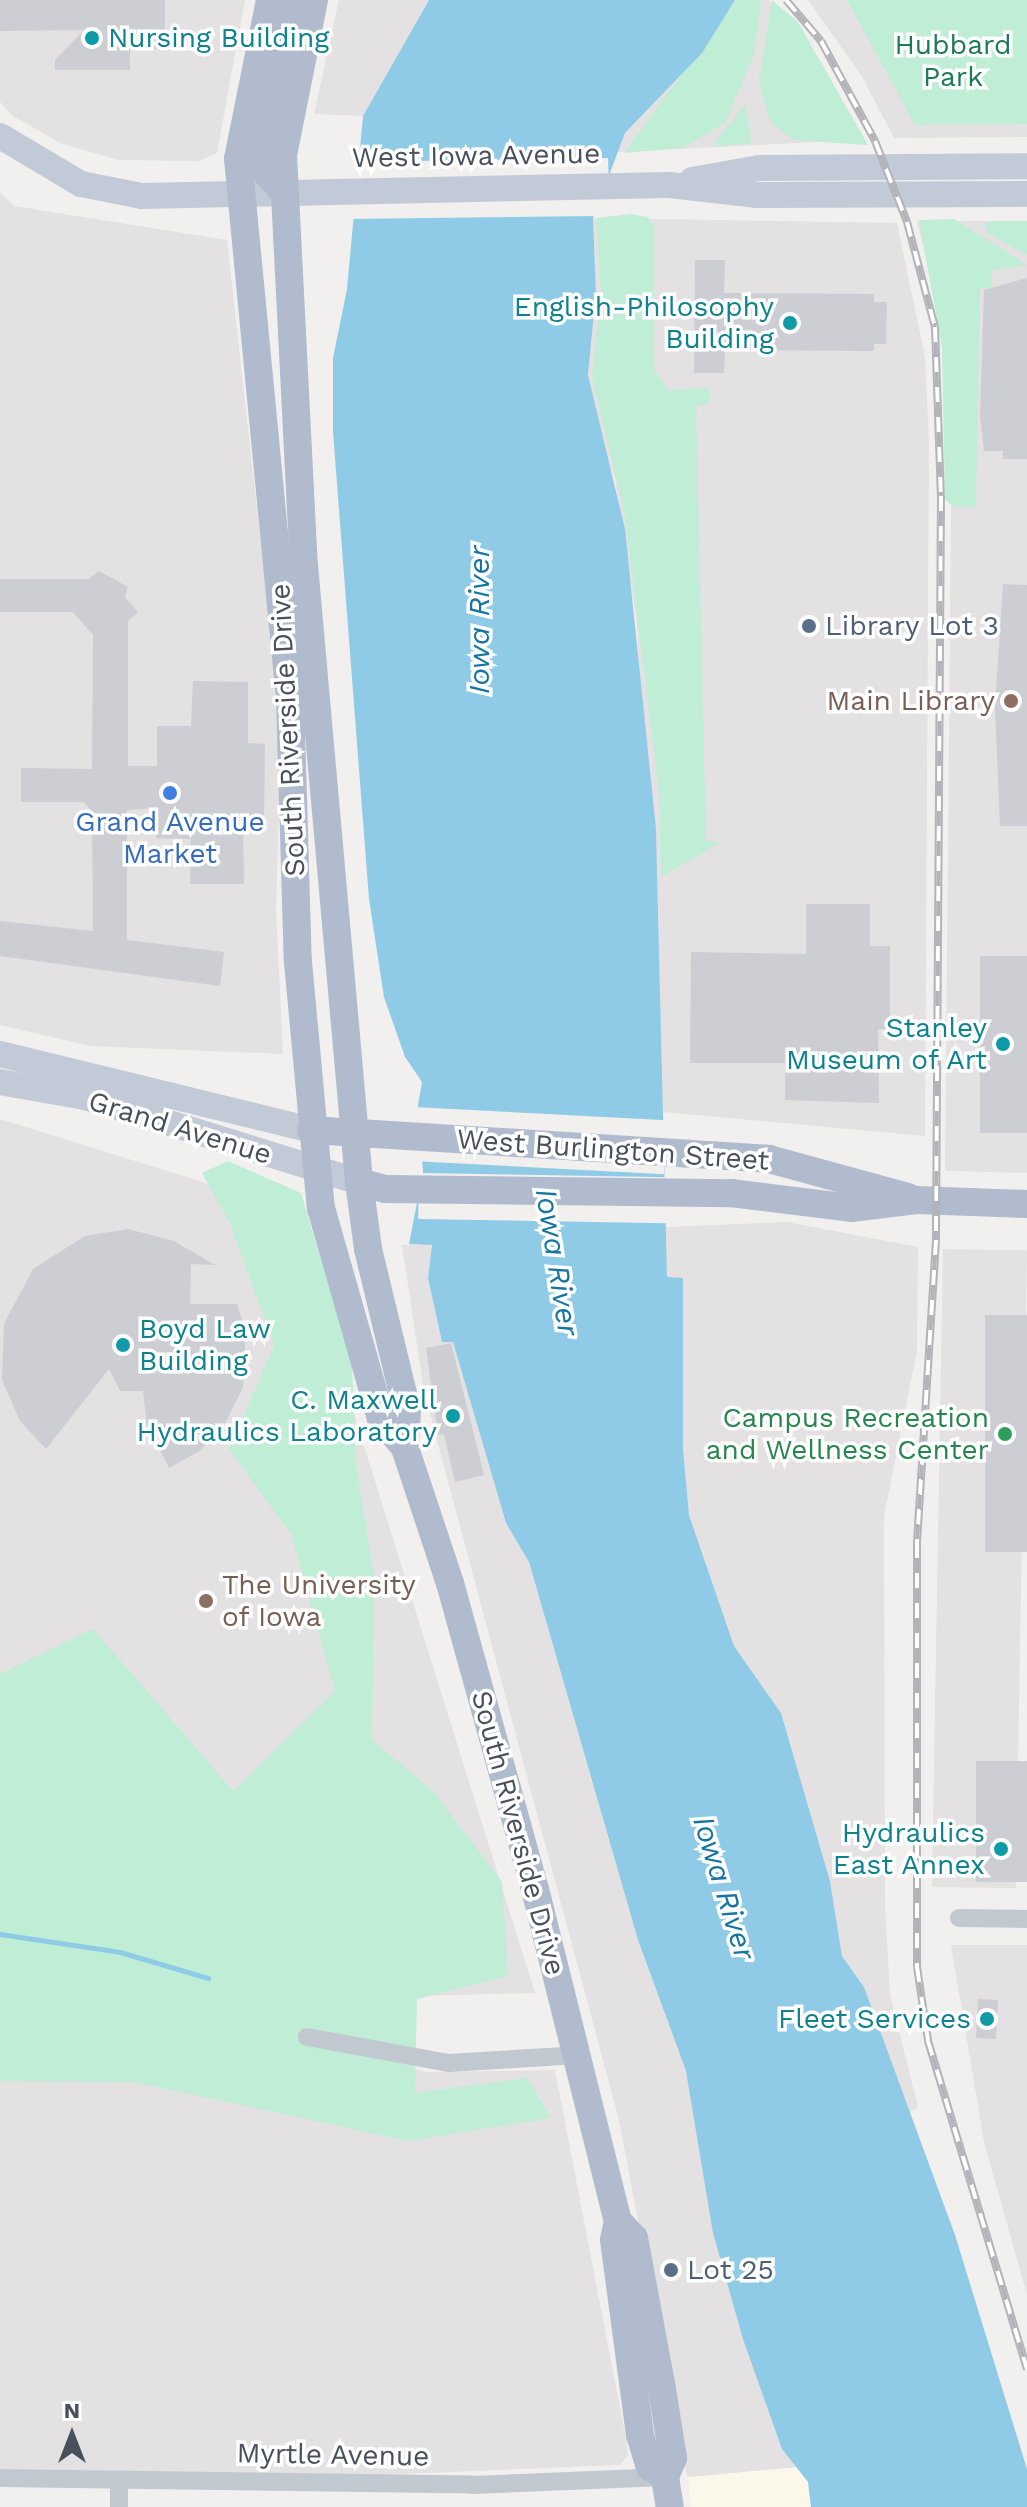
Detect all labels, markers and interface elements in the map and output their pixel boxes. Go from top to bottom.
place label: Nursing Building [108,21,329,55]
park label: Hubbard Park [894,28,1012,94]
marker: Nursing Building [83,29,101,47]
street label: West Iowa Avenue [351,137,601,175]
place label: English-Philosophy Building [514,290,774,356]
marker: English-Philosophy Building [781,314,799,332]
water label: Iowa River [461,546,497,694]
street label: South Riverside Drive [264,583,312,877]
place label: Library Lot 3 [825,609,1000,643]
marker: Library Lot 3 [800,617,818,635]
place label: Main Library [827,684,995,718]
marker: Main Library [1002,692,1020,710]
marker: Grand Avenue Market [161,784,179,802]
place label: Grand Avenue Market [75,805,265,871]
place label: Stanley Museum of Art [784,1011,987,1077]
marker: Stanley Museum of Art [994,1035,1012,1053]
street label: Grand Avenue [84,1084,276,1172]
street label: West Burlington Street [456,1122,770,1178]
water label: Iowa River [528,1186,586,1338]
place label: Boyd Law Building [139,1312,271,1378]
marker: Boyd Law Building [114,1336,132,1354]
place label: C. Maxwell Hydraulics Laboratory [137,1383,437,1449]
place label: Campus Recreation and Wellness Center [705,1401,989,1467]
marker: C. Maxwell Hydraulics Laboratory [444,1407,462,1425]
marker: Campus Recreation and Wellness Center [996,1425,1014,1443]
place label: The University of Iowa [222,1568,416,1634]
marker: The University of Iowa [197,1592,215,1610]
street label: South Riverside Drive [464,1687,572,1979]
water label: Iowa River [685,1812,763,1964]
place label: Hydraulics East Annex [832,1816,985,1882]
marker: Hydraulics East Annex [992,1840,1010,1858]
place label: Fleet Services [778,2002,971,2036]
marker: Fleet Services [978,2010,996,2028]
place label: Lot 25 [687,2253,774,2287]
marker: Lot 25 [662,2261,680,2279]
north arrow [32,2395,112,2475]
text: N [64,2398,80,2423]
street label: Myrtle Avenue [236,2437,430,2473]

